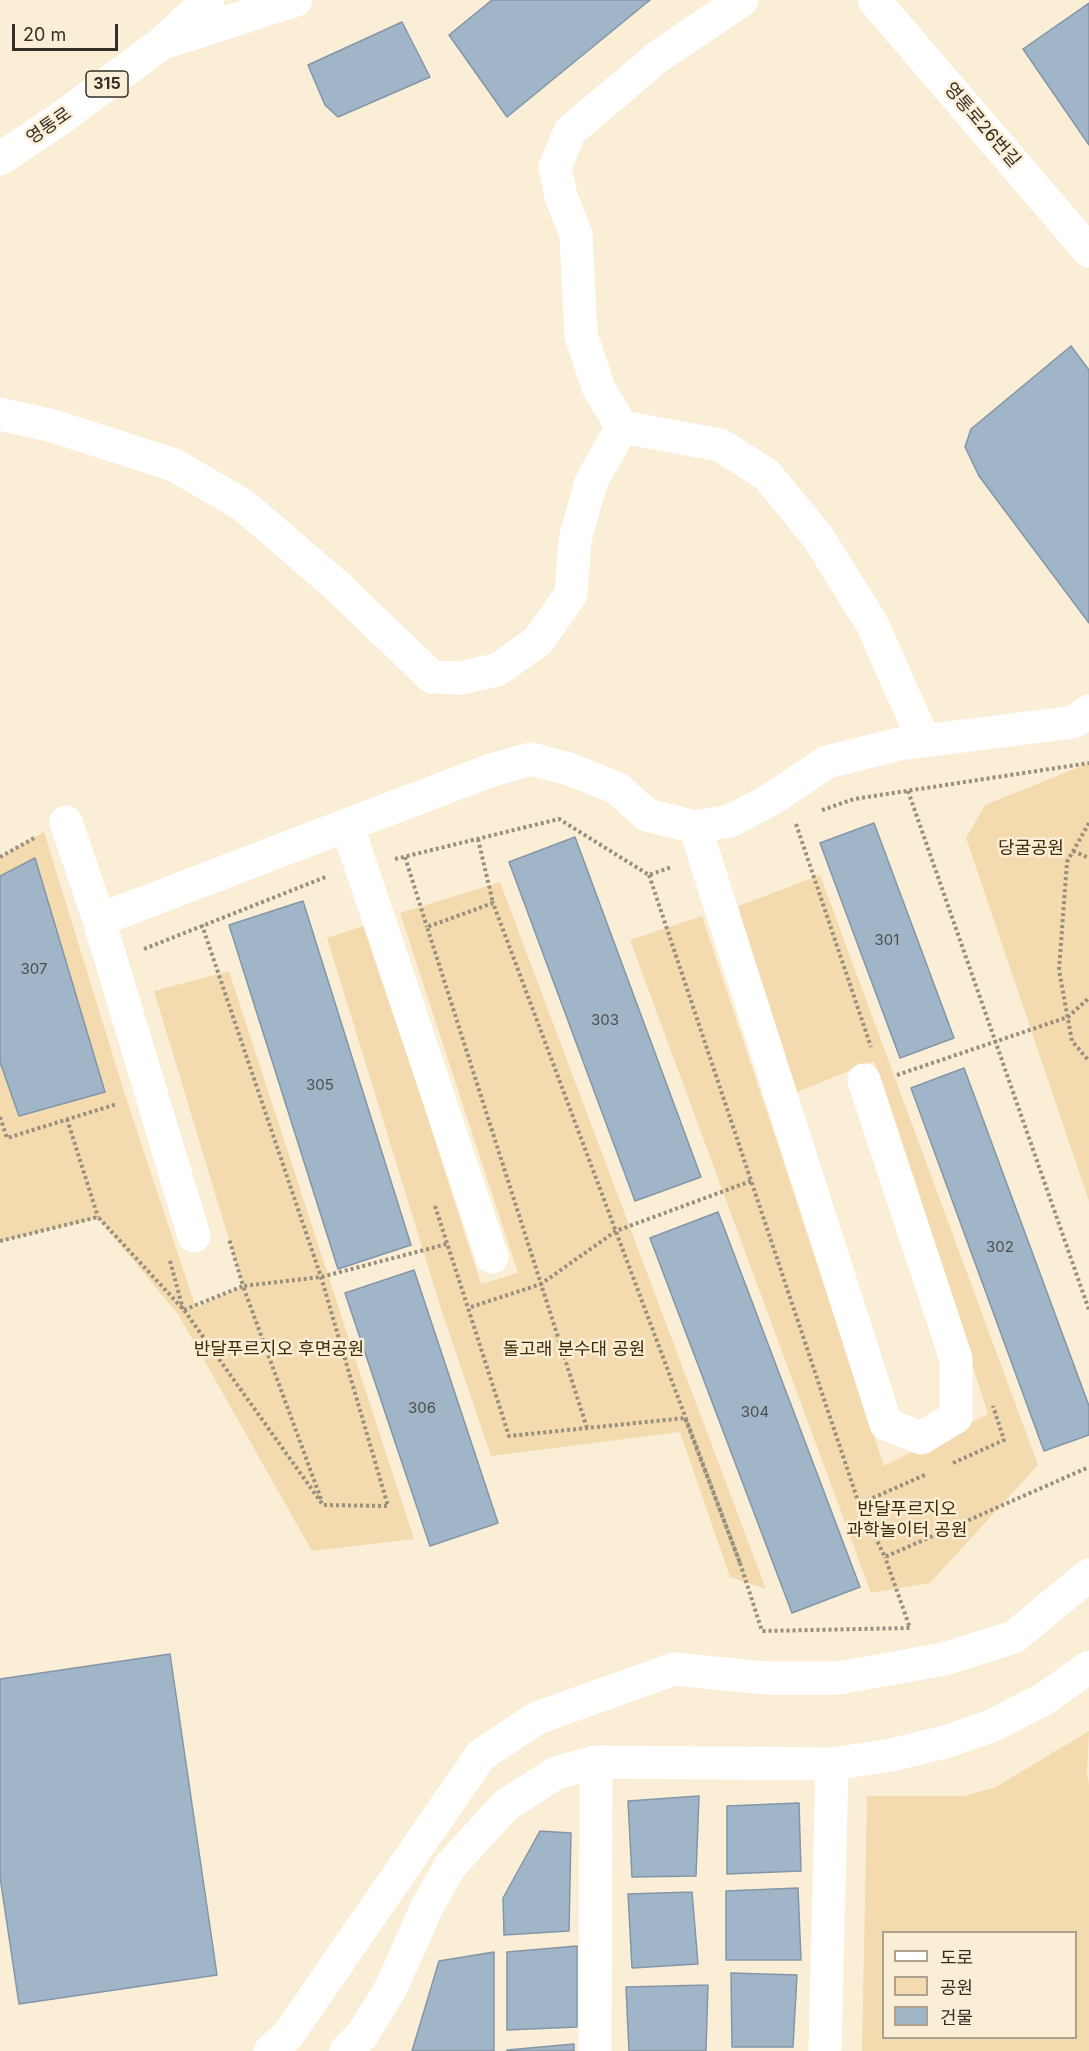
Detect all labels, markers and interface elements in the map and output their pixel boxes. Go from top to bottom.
scale bar [15,12,122,50]
text: 20 m [23,24,66,45]
road number: 315 [86,71,128,97]
street label: 영통로26번길 [939,78,1025,172]
street label: 영통로 [22,103,76,149]
park label: 당굴공원 [998,838,1064,860]
house number: 301 [875,931,899,949]
house number: 307 [21,960,47,978]
house number: 303 [591,1011,619,1029]
house number: 305 [306,1076,334,1094]
house number: 302 [986,1238,1014,1256]
park label: 반달푸르지오 후면공원 [194,1339,364,1361]
park label: 돌고래 분수대 공원 [503,1339,645,1361]
house number: 306 [408,1399,436,1417]
house number: 304 [741,1403,769,1421]
park label: 반달푸르지오 과학놀이터 공원 [847,1499,967,1541]
legend [882,1931,1077,2039]
text: 도로 [940,1947,973,1968]
text: 공원 [940,1977,973,1998]
text: 건물 [940,2007,973,2028]

